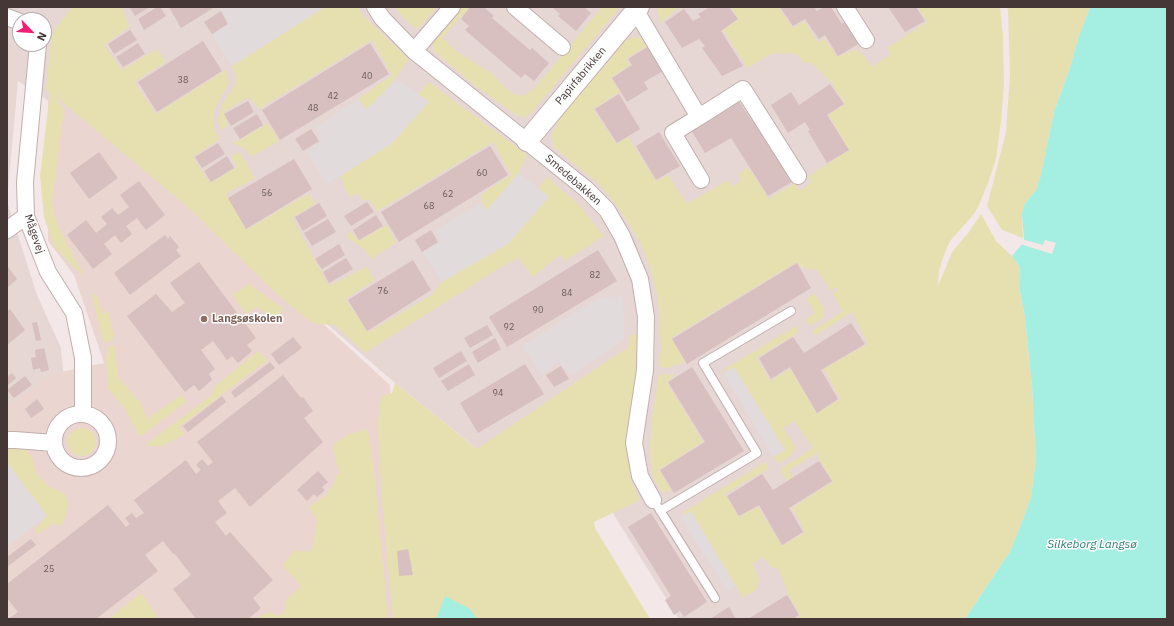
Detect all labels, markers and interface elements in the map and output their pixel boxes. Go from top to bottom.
north arrow [12,12,52,52]
text: N [34,30,50,43]
street label: Papirfabrikken [553,44,609,108]
house number: 40 [362,71,372,81]
house number: 38 [178,75,188,85]
house number: 42 [328,91,338,101]
house number: 48 [308,103,318,113]
street label: Smedebakken [542,152,604,208]
house number: 60 [477,168,487,178]
house number: 56 [262,188,272,198]
house number: 62 [443,189,453,199]
house number: 68 [424,201,434,211]
street label: Mågevej [21,213,47,255]
house number: 82 [590,270,600,280]
house number: 76 [378,286,388,296]
house number: 84 [562,288,572,298]
house number: 90 [533,305,543,315]
place label: Langsøskolen [212,312,282,326]
marker: Langsøskolen [199,314,209,324]
house number: 92 [504,322,514,332]
house number: 94 [493,388,503,398]
water label: Silkeborg Langsø [1047,538,1137,552]
house number: 25 [44,564,54,574]

